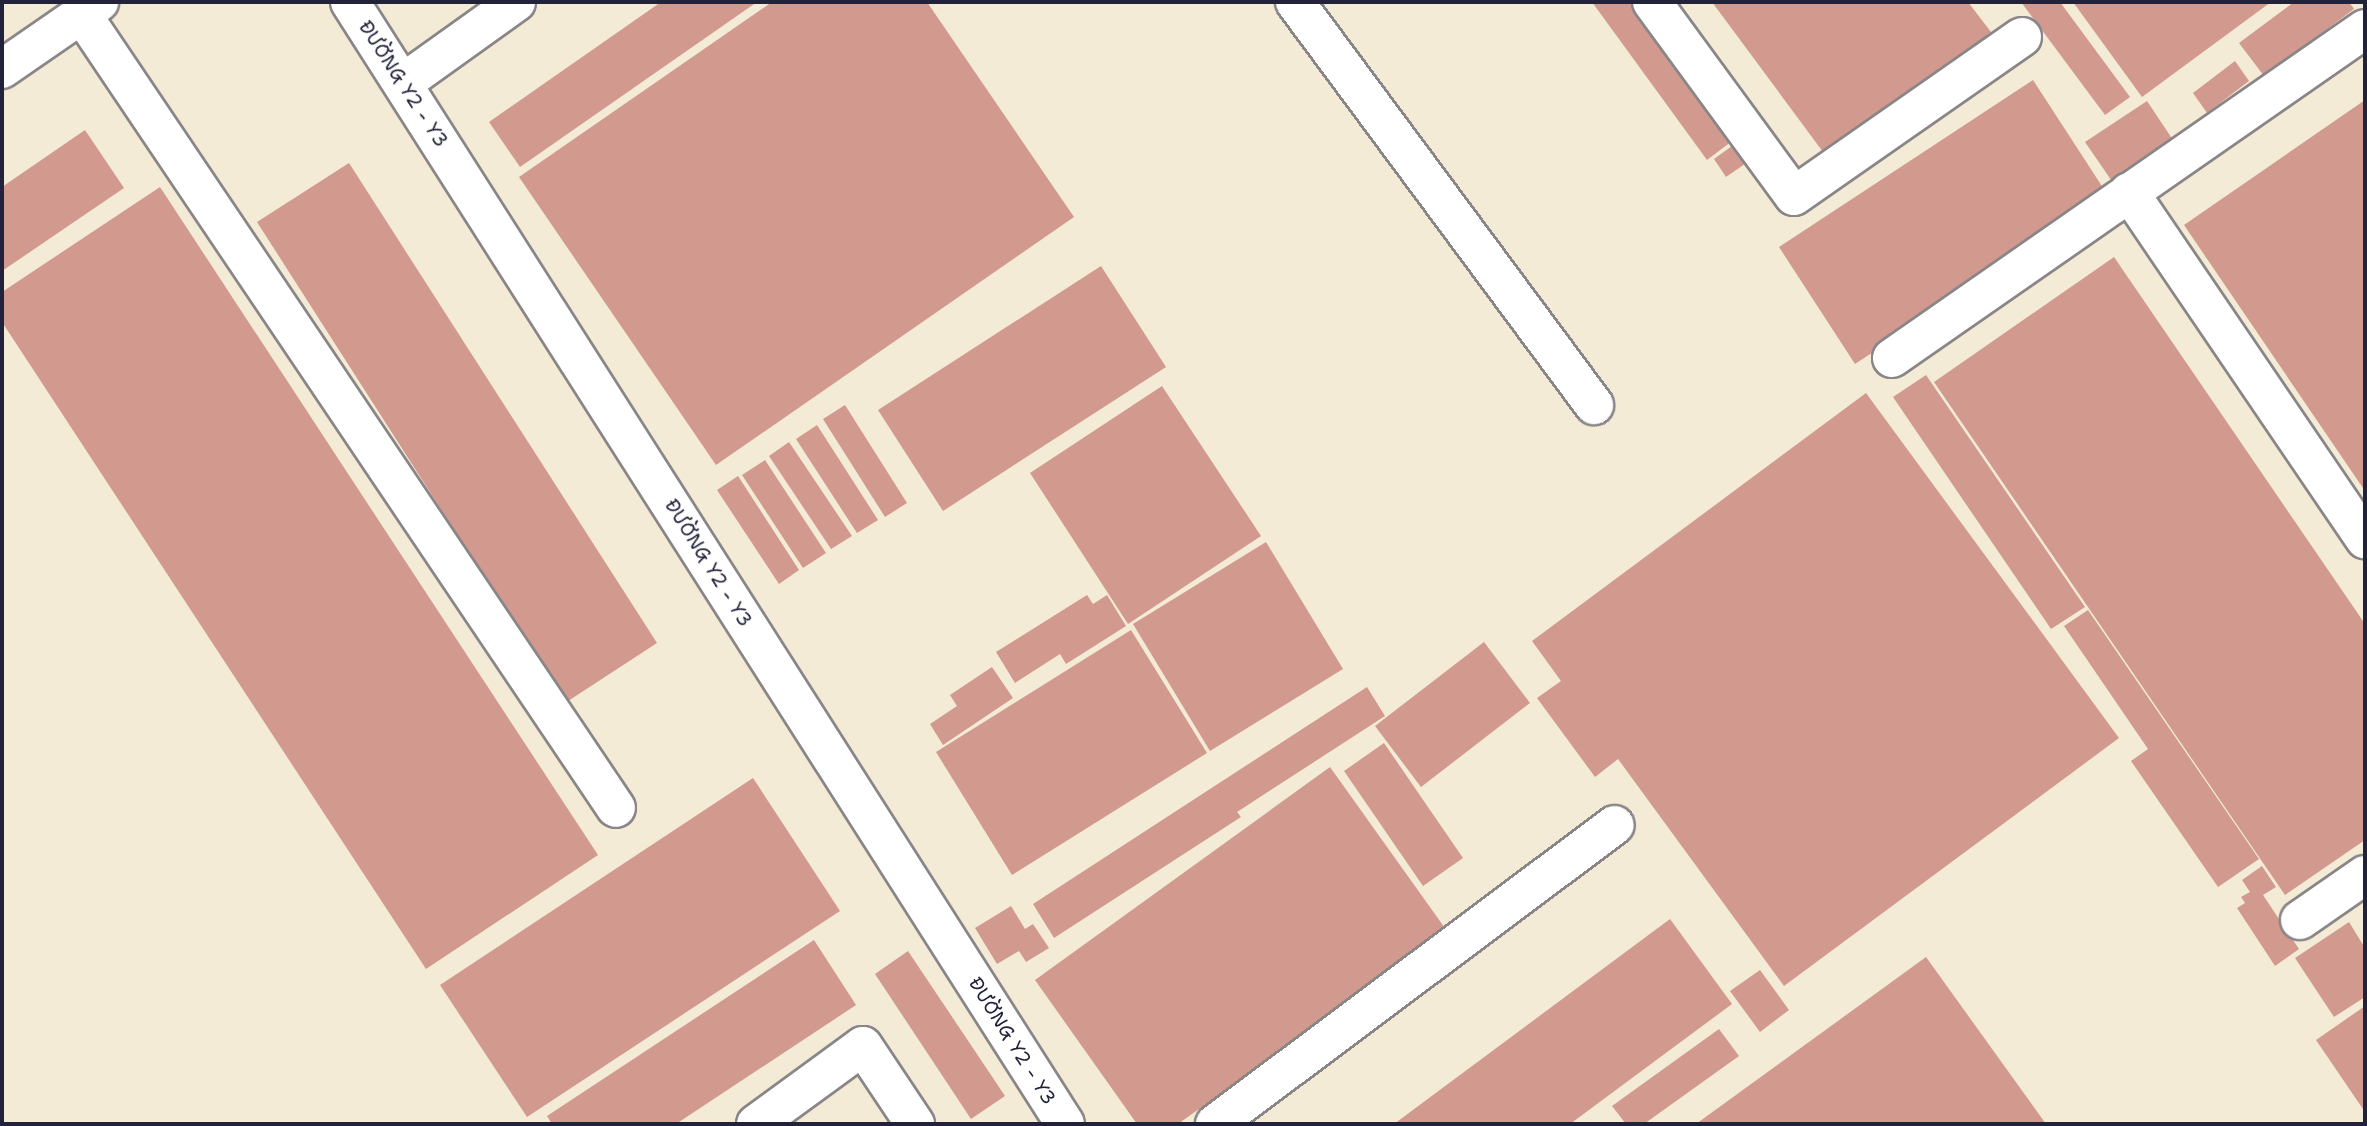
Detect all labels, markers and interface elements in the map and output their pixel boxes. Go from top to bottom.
street label: ĐƯỜNG Y2 - Y3 [354,17,452,151]
street label: ĐƯỜNG Y2 - Y3 [660,495,756,631]
street label: ĐƯỜNG Y2 - Y3 [964,973,1060,1109]

